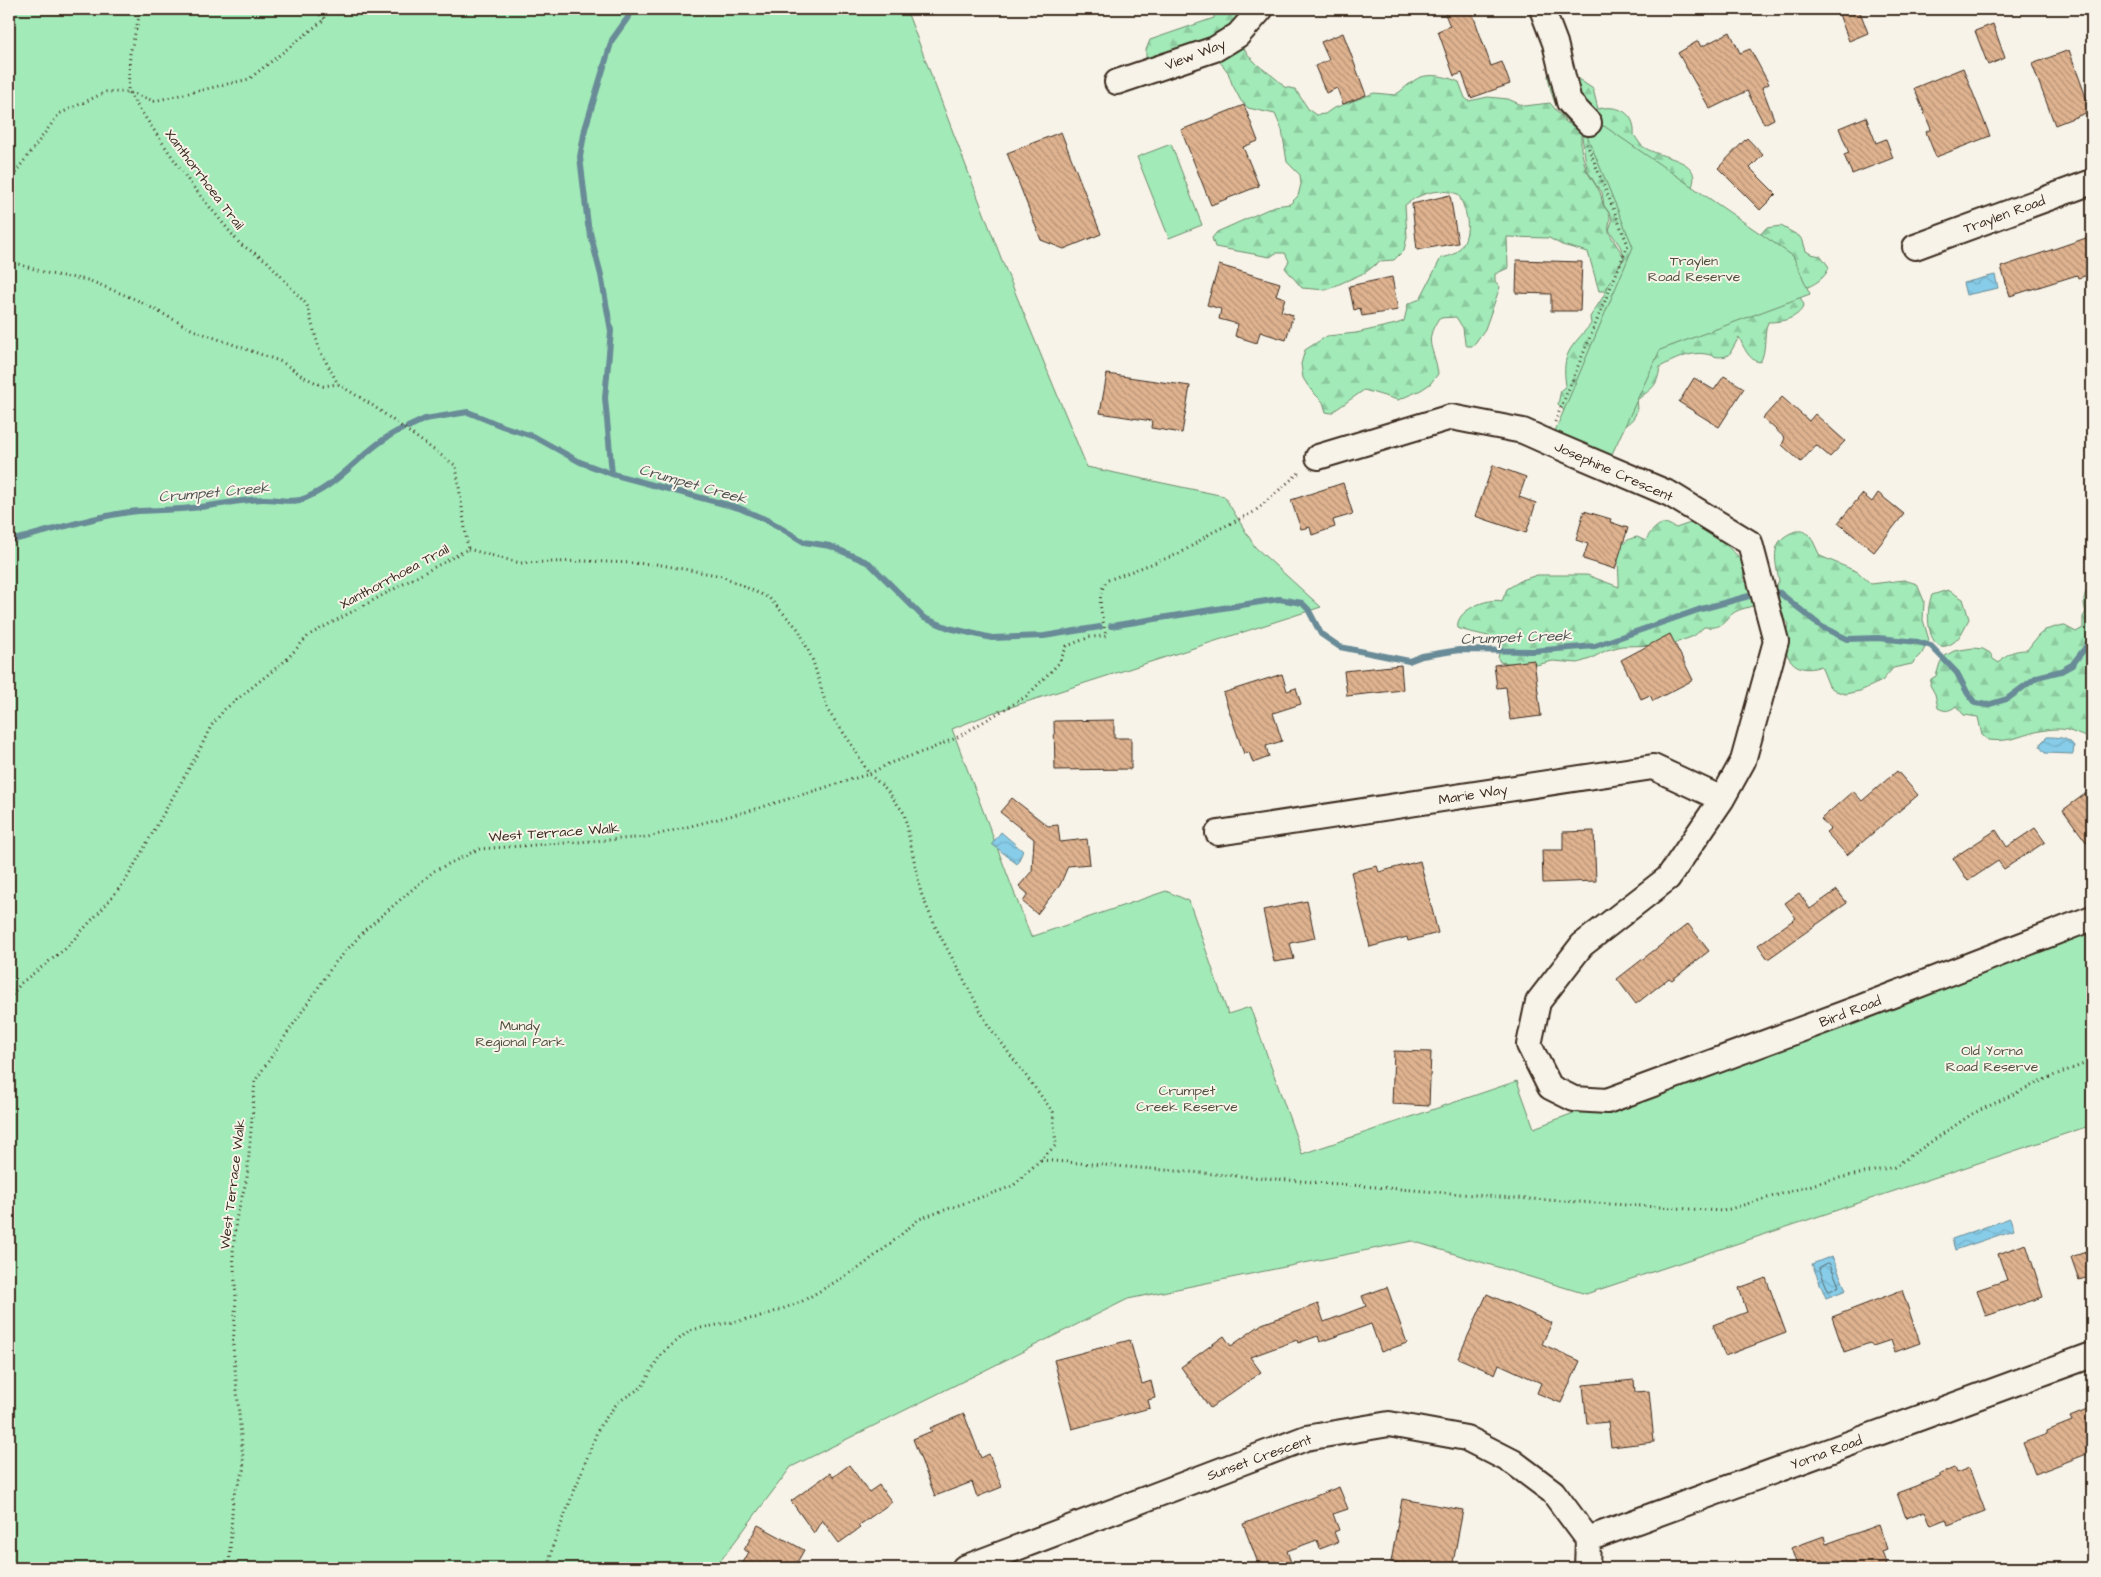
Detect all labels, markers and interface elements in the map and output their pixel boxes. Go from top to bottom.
street label: View Way [1162,34,1229,76]
street label: Xanthorrhoea Trail [160,125,249,234]
street label: Traylen Road [1961,191,2048,239]
park label: Traylen Road Reserve [1648,251,1741,287]
street label: Josephine Crescent [1551,437,1677,507]
water label: Crumpet Creek [637,459,750,510]
water label: Crumpet Creek [158,477,271,508]
street label: Xanthorrhoea Trail [336,540,453,614]
water label: Crumpet Creek [1460,625,1573,650]
street label: Marie Way [1437,780,1509,810]
street label: West Terrace Walk [488,818,621,848]
street label: Bird Road [1817,991,1884,1033]
park label: Mundy Regional Park [475,1016,565,1052]
park label: Old Yorna Road Reserve [1946,1041,2039,1077]
park label: Crumpet Creek Reserve [1136,1081,1238,1117]
street label: West Terrace Walk [215,1117,251,1250]
street label: Sunset Crescent [1204,1430,1315,1486]
street label: Yorna Road [1788,1431,1865,1475]

